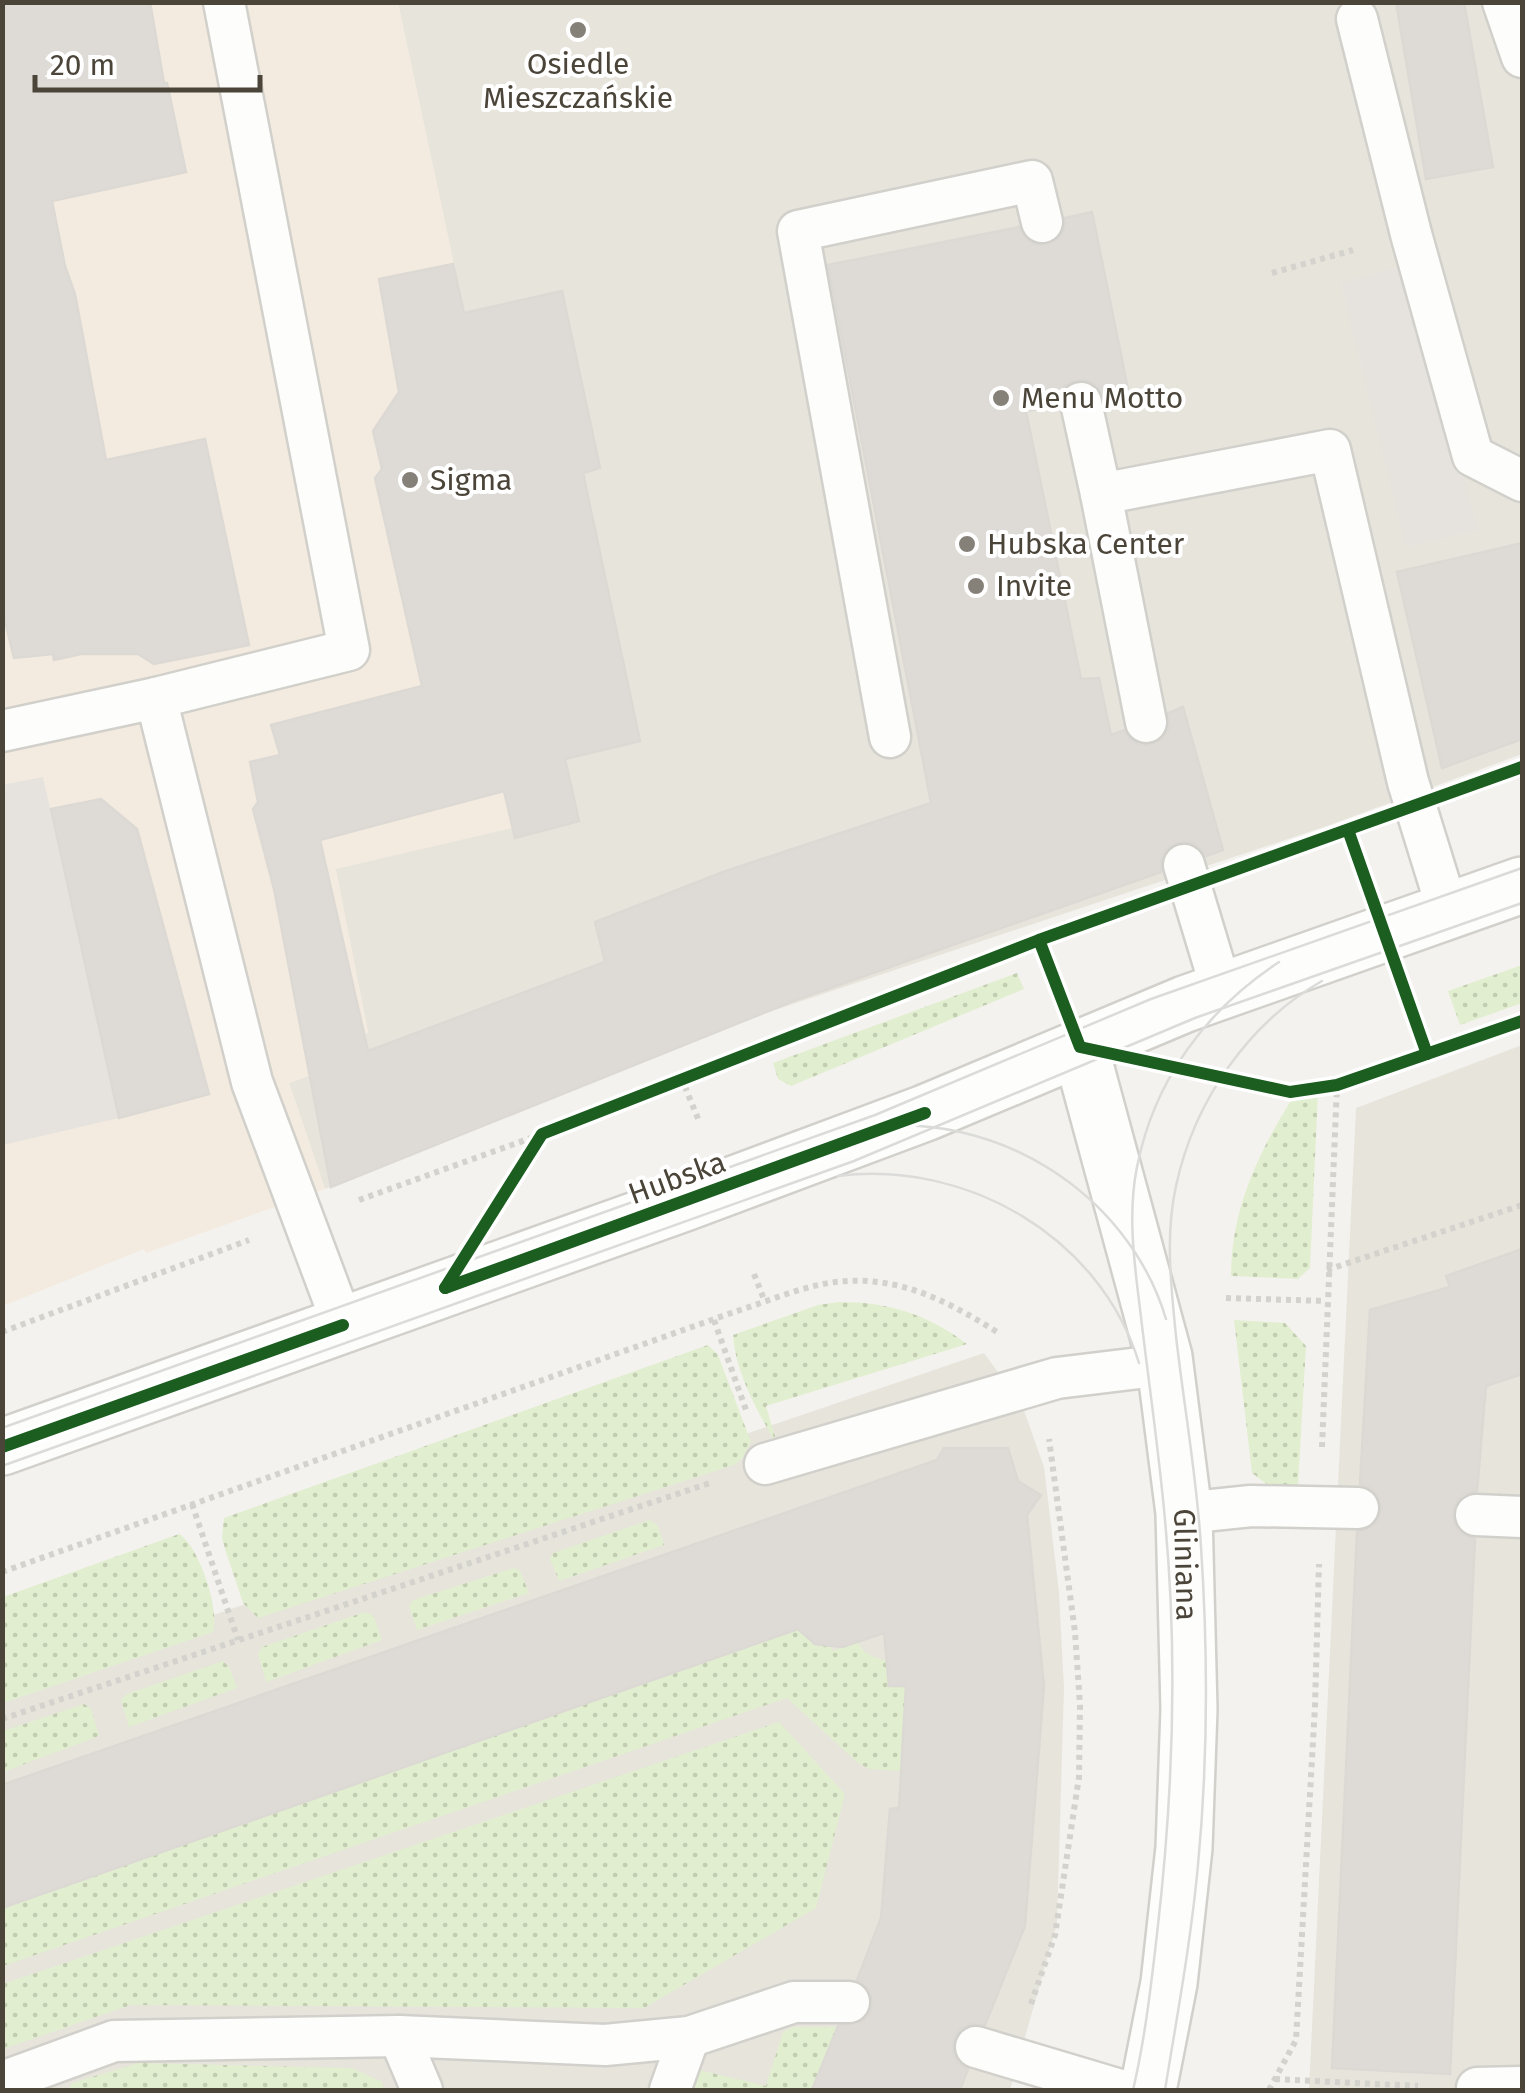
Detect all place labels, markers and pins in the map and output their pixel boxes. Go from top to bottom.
marker: Osiedle Mieszczańskie [567,19,589,41]
place label: Osiedle Mieszczańskie [483,46,673,116]
place label: Menu Motto [1021,380,1183,416]
marker: Menu Motto [990,387,1012,409]
place label: Sigma [430,462,512,498]
marker: Sigma [399,469,421,491]
place label: Hubska Center [987,526,1185,562]
marker: Hubska Center [956,533,978,555]
place label: Invite [996,568,1072,604]
marker: Invite [965,575,987,597]

